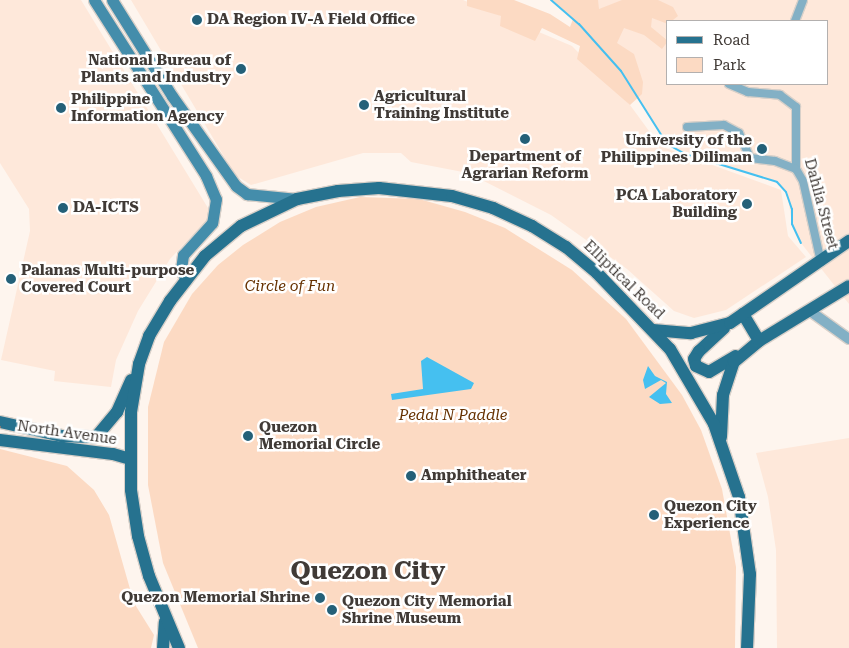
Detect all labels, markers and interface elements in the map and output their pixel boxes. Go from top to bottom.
place label: DA Region IV-A Field Office [207,11,415,29]
marker: DA Region IV-A Field Office [191,14,203,26]
legend [666,20,829,85]
text: Road [713,31,750,49]
place label: National Bureau of Plants and Industry [81,51,231,86]
text: Park [713,56,746,74]
marker: National Bureau of Plants and Industry [235,63,247,75]
place label: Agricultural Training Institute [374,87,509,122]
place label: Philippine Information Agency [71,90,224,125]
marker: Agricultural Training Institute [358,99,370,111]
marker: Philippine Information Agency [55,102,67,114]
place label: University of the Philippines Diliman [601,131,752,166]
marker: Department of Agrarian Reform [519,133,531,145]
marker: University of the Philippines Diliman [756,143,768,155]
place label: Department of Agrarian Reform [462,147,588,182]
street label: Dahlia Street [800,156,842,252]
place label: PCA Laboratory Building [616,186,737,221]
marker: PCA Laboratory Building [741,198,753,210]
place label: DA-ICTS [73,199,139,217]
marker: DA-ICTS [57,202,69,214]
street label: Elliptical Road [580,237,668,323]
place label: Palanas Multi-purpose Covered Court [21,261,194,296]
marker: Palanas Multi-purpose Covered Court [5,273,17,285]
park label: Circle of Fun [245,278,335,296]
park label: Pedal N Paddle [399,407,507,425]
street label: North Avenue [16,417,118,449]
place label: Quezon Memorial Circle [259,418,380,453]
marker: Quezon Memorial Circle [241,429,255,443]
place label: Amphitheater [421,467,527,485]
marker: Amphitheater [405,470,417,482]
place label: Quezon City Experience [664,497,757,532]
marker: Quezon City Experience [648,509,660,521]
district label: Quezon City [291,556,445,586]
place label: Quezon Memorial Shrine [121,589,310,607]
marker: Quezon Memorial Shrine [314,592,326,604]
place label: Quezon City Memorial Shrine Museum [342,592,512,627]
marker: Quezon City Memorial Shrine Museum [326,604,338,616]

